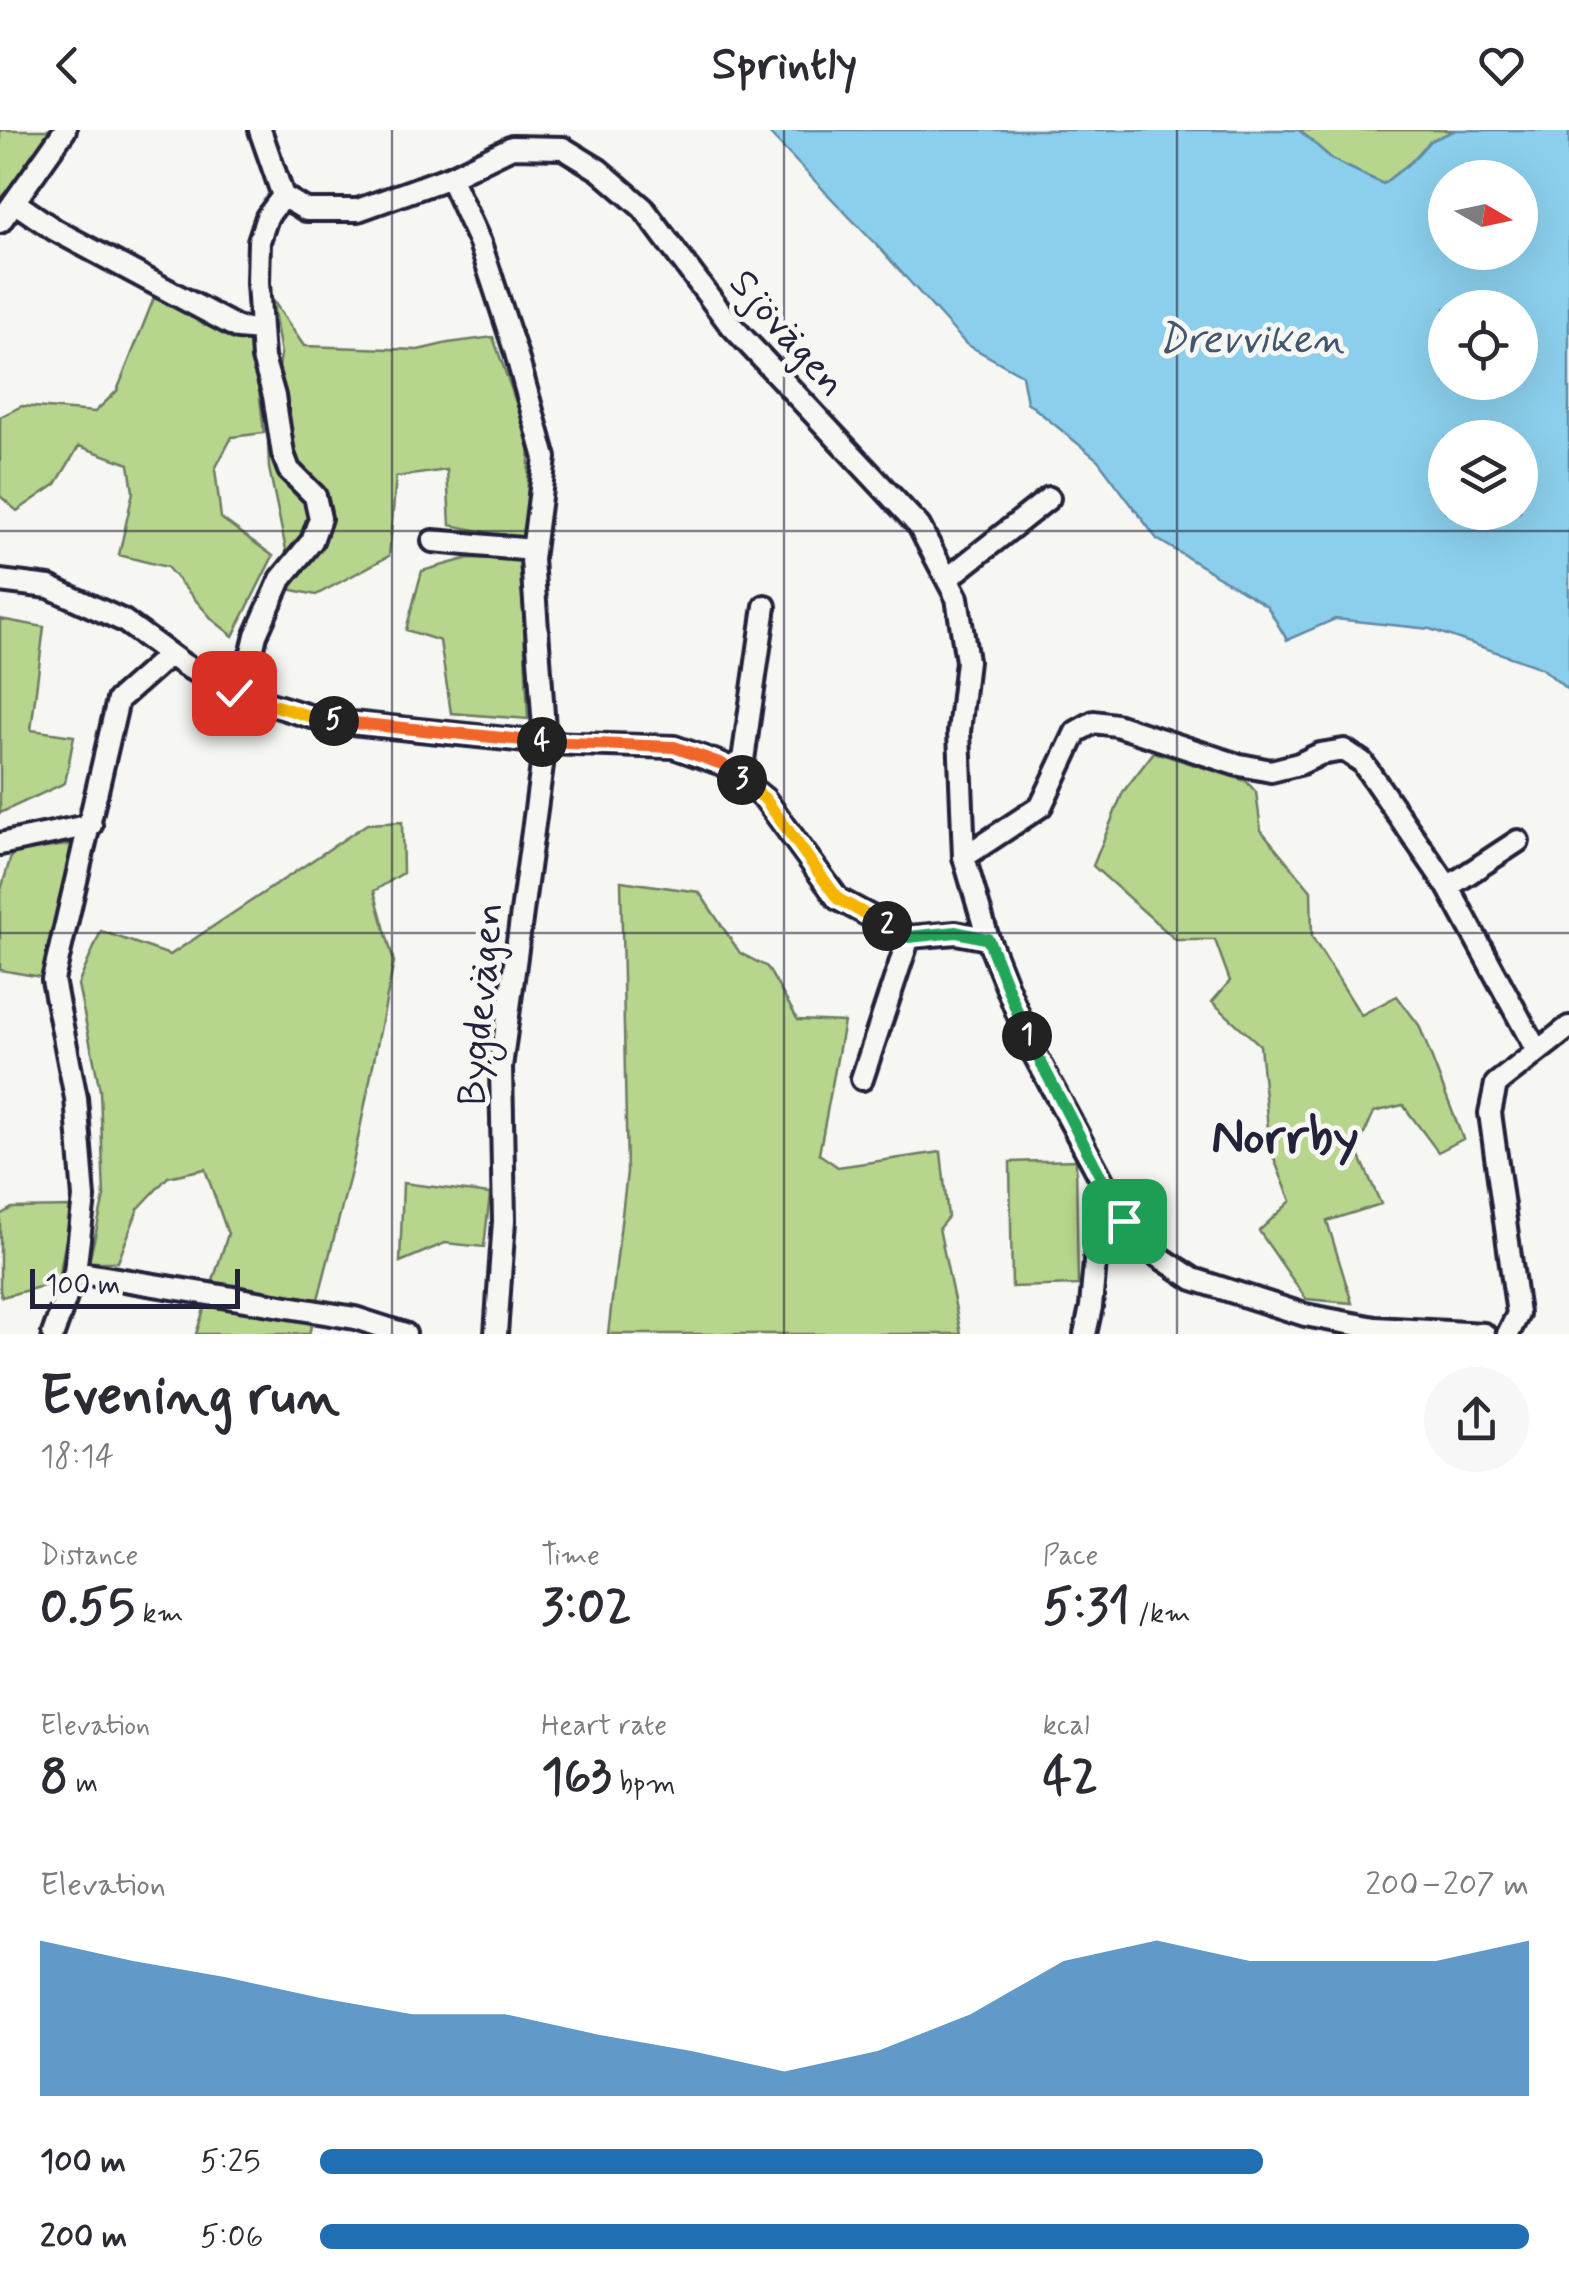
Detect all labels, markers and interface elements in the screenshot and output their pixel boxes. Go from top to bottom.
text: Sprintly [712,36,857,95]
icon: back [40,38,95,93]
icon: heart [1474,38,1529,93]
north arrow [1428,160,1538,270]
map controls [1428,160,1538,530]
street label: Sjövägen [717,259,857,409]
button: locate [1428,290,1538,400]
water label: Drevviken [1157,313,1345,368]
button: layers [1428,420,1538,530]
pin [192,651,277,736]
icon: check [207,666,262,721]
pin: 5 [309,696,359,746]
text: 5 [326,702,342,739]
pin: 4 [517,717,567,767]
text: 4 [534,723,550,760]
pin: 3 [717,755,767,805]
text: 3 [736,761,748,798]
street label: Bygdevägen [447,900,520,1108]
pin: 2 [862,901,912,951]
text: 2 [880,907,894,944]
pin: 1 [1002,1011,1052,1061]
text: 1 [1021,1017,1033,1054]
district label: Norrby [1211,1105,1359,1171]
pin [1082,1179,1167,1264]
icon: arrive [1097,1194,1152,1249]
scale bar [30,1264,240,1308]
text: 100 m [45,1268,120,1305]
text: Evening run [40,1362,340,1434]
button: share [1424,1367,1529,1472]
text: 18:14 [40,1436,114,1478]
text: Distance [40,1538,138,1575]
text: Time [541,1538,600,1575]
text: Pace [1043,1538,1098,1575]
text: 0.55 [40,1575,135,1641]
text: 3:02 [541,1575,632,1641]
text: 5:31 [1043,1575,1130,1641]
text: km [135,1596,183,1633]
text: /km [1130,1596,1191,1633]
text: Elevation [40,1708,150,1745]
text: Heart rate [541,1708,667,1745]
text: kcal [1043,1708,1090,1745]
text: 8 [40,1745,68,1811]
text: 163 [541,1745,612,1811]
text: 42 [1043,1745,1098,1811]
text: m [68,1766,98,1803]
text: bpm [612,1766,676,1803]
text: Elevation [40,1864,166,1906]
text: 200–207 m [1365,1864,1529,1906]
text: 100 m [40,2141,126,2183]
text: 5:25 [200,2141,260,2183]
text: 200 m [40,2216,127,2258]
text: 5:06 [200,2216,263,2258]

